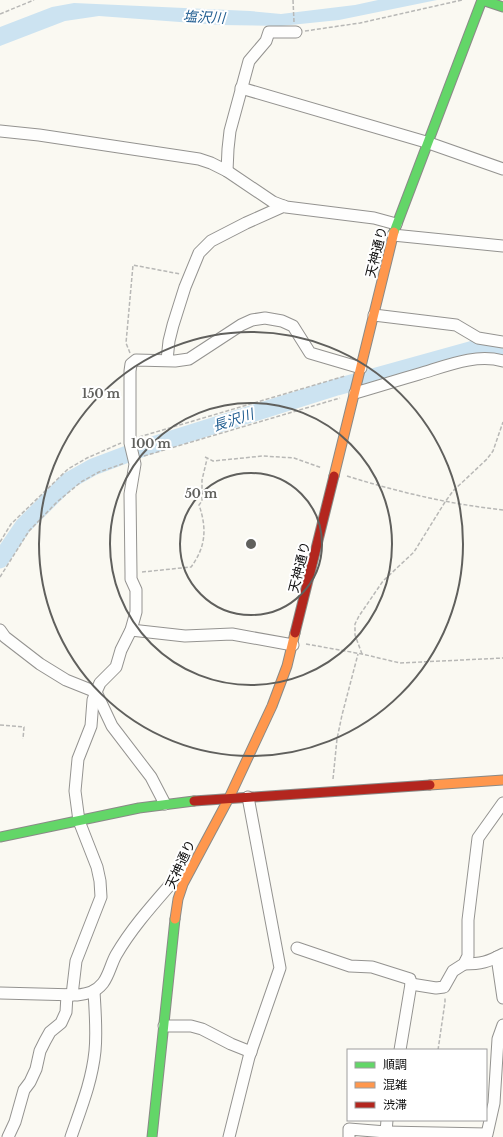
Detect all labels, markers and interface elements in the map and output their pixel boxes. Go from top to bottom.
water label: 塩沢川 [183,7,227,27]
street label: 天神通り [362,225,391,279]
text: 150 m [82,386,121,401]
water label: 長沢川 [210,404,258,435]
text: 100 m [131,436,172,451]
text: 50 m [185,486,218,501]
centre of rings [244,537,258,551]
street label: 天神通り [285,540,314,594]
street label: 天神通り [162,837,199,891]
legend [347,1049,487,1121]
text: 順調 [383,1057,407,1072]
text: 混雑 [383,1077,407,1092]
text: 渋滞 [383,1097,407,1112]

